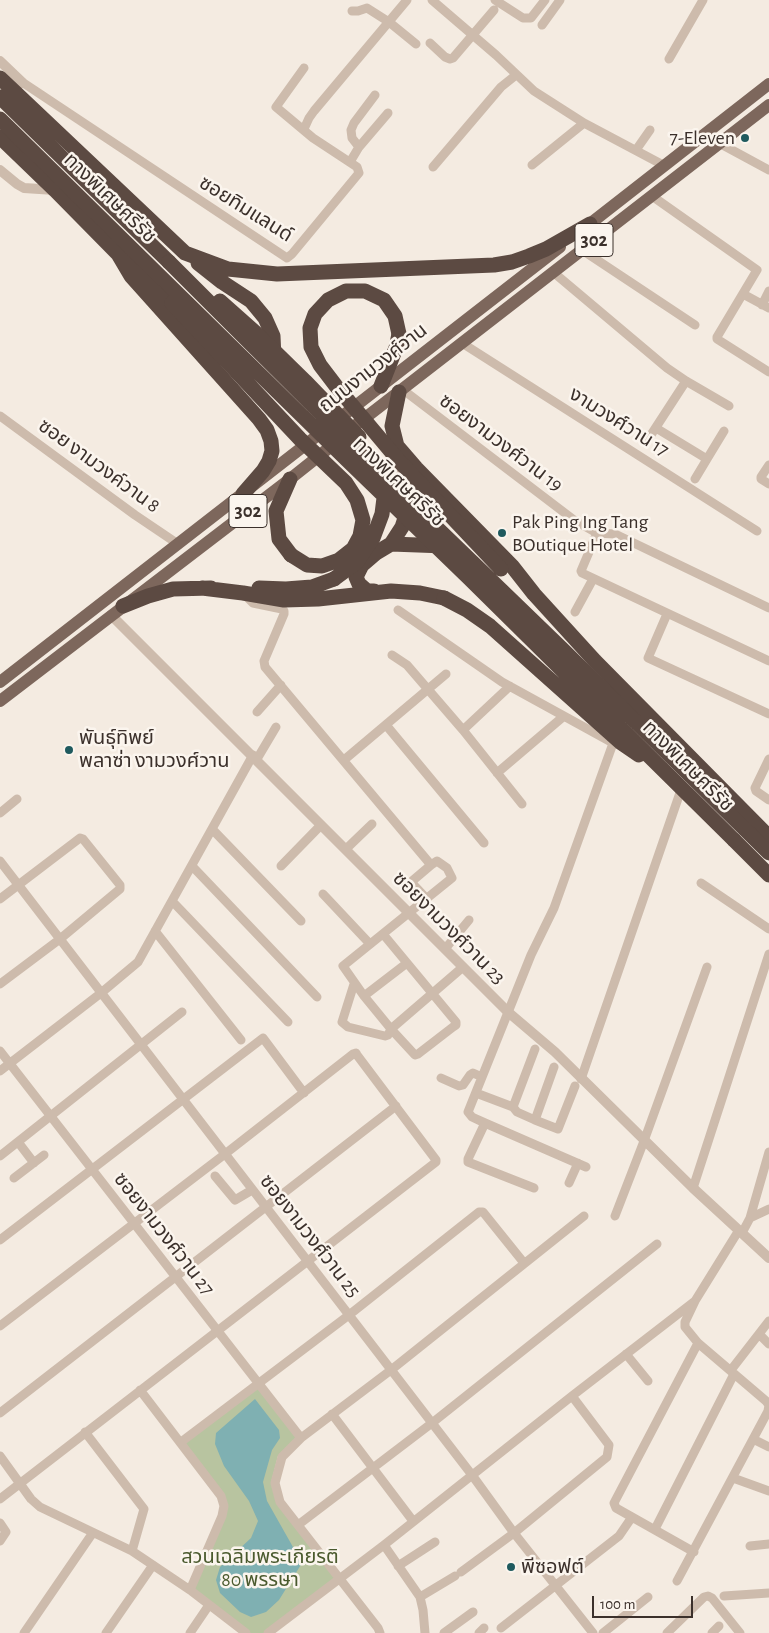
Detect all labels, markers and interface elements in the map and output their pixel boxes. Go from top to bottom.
place label: 7-Eleven [670,126,735,150]
marker: 7-Eleven [739,132,751,144]
street label: ทางพิเศษศรีรัช [59,148,161,248]
street label: ซอยทิมแลนด์ [195,171,297,247]
road number: 302 [575,224,613,256]
street label: ถนนงามวงศ์วาน [314,318,432,418]
street label: งามวงศ์วาน 17 [565,382,673,462]
street label: ซอยงามวงศ์วาน 19 [434,389,568,497]
street label: ซอย งามวงค์วาน 8 [33,414,165,518]
street label: ทางพิเศษศรีรัช [348,432,450,532]
road number: 302 [229,494,267,528]
place label: Pak Ping Ing Tang BOutique Hotel [512,510,648,557]
marker: Pak Ping Ing Tang BOutique Hotel [496,527,508,539]
street label: ทางพิเศษศรีรัช [637,715,739,817]
place label: พันธุ์ทิพย์ พลาซ่า งามวงศ์วาน [79,726,229,773]
marker: พันธุ์ทิพย์ พลาซ่า งามวงศ์วาน [63,744,75,756]
street label: ซอยงามวงศ์วาน 23 [388,867,510,989]
street label: ซอยงามวงศ์วาน 27 [108,1168,220,1300]
street label: ซอยงามวงศ์วาน 25 [254,1170,366,1302]
park label: สวนเฉลิมพระเกียรติ 80 พรรษา [181,1545,339,1592]
place label: พีซอฟต์ [521,1555,584,1579]
marker: พีซอฟต์ [505,1561,517,1573]
scale bar [594,1586,695,1618]
text: 100 m [600,1597,635,1612]

